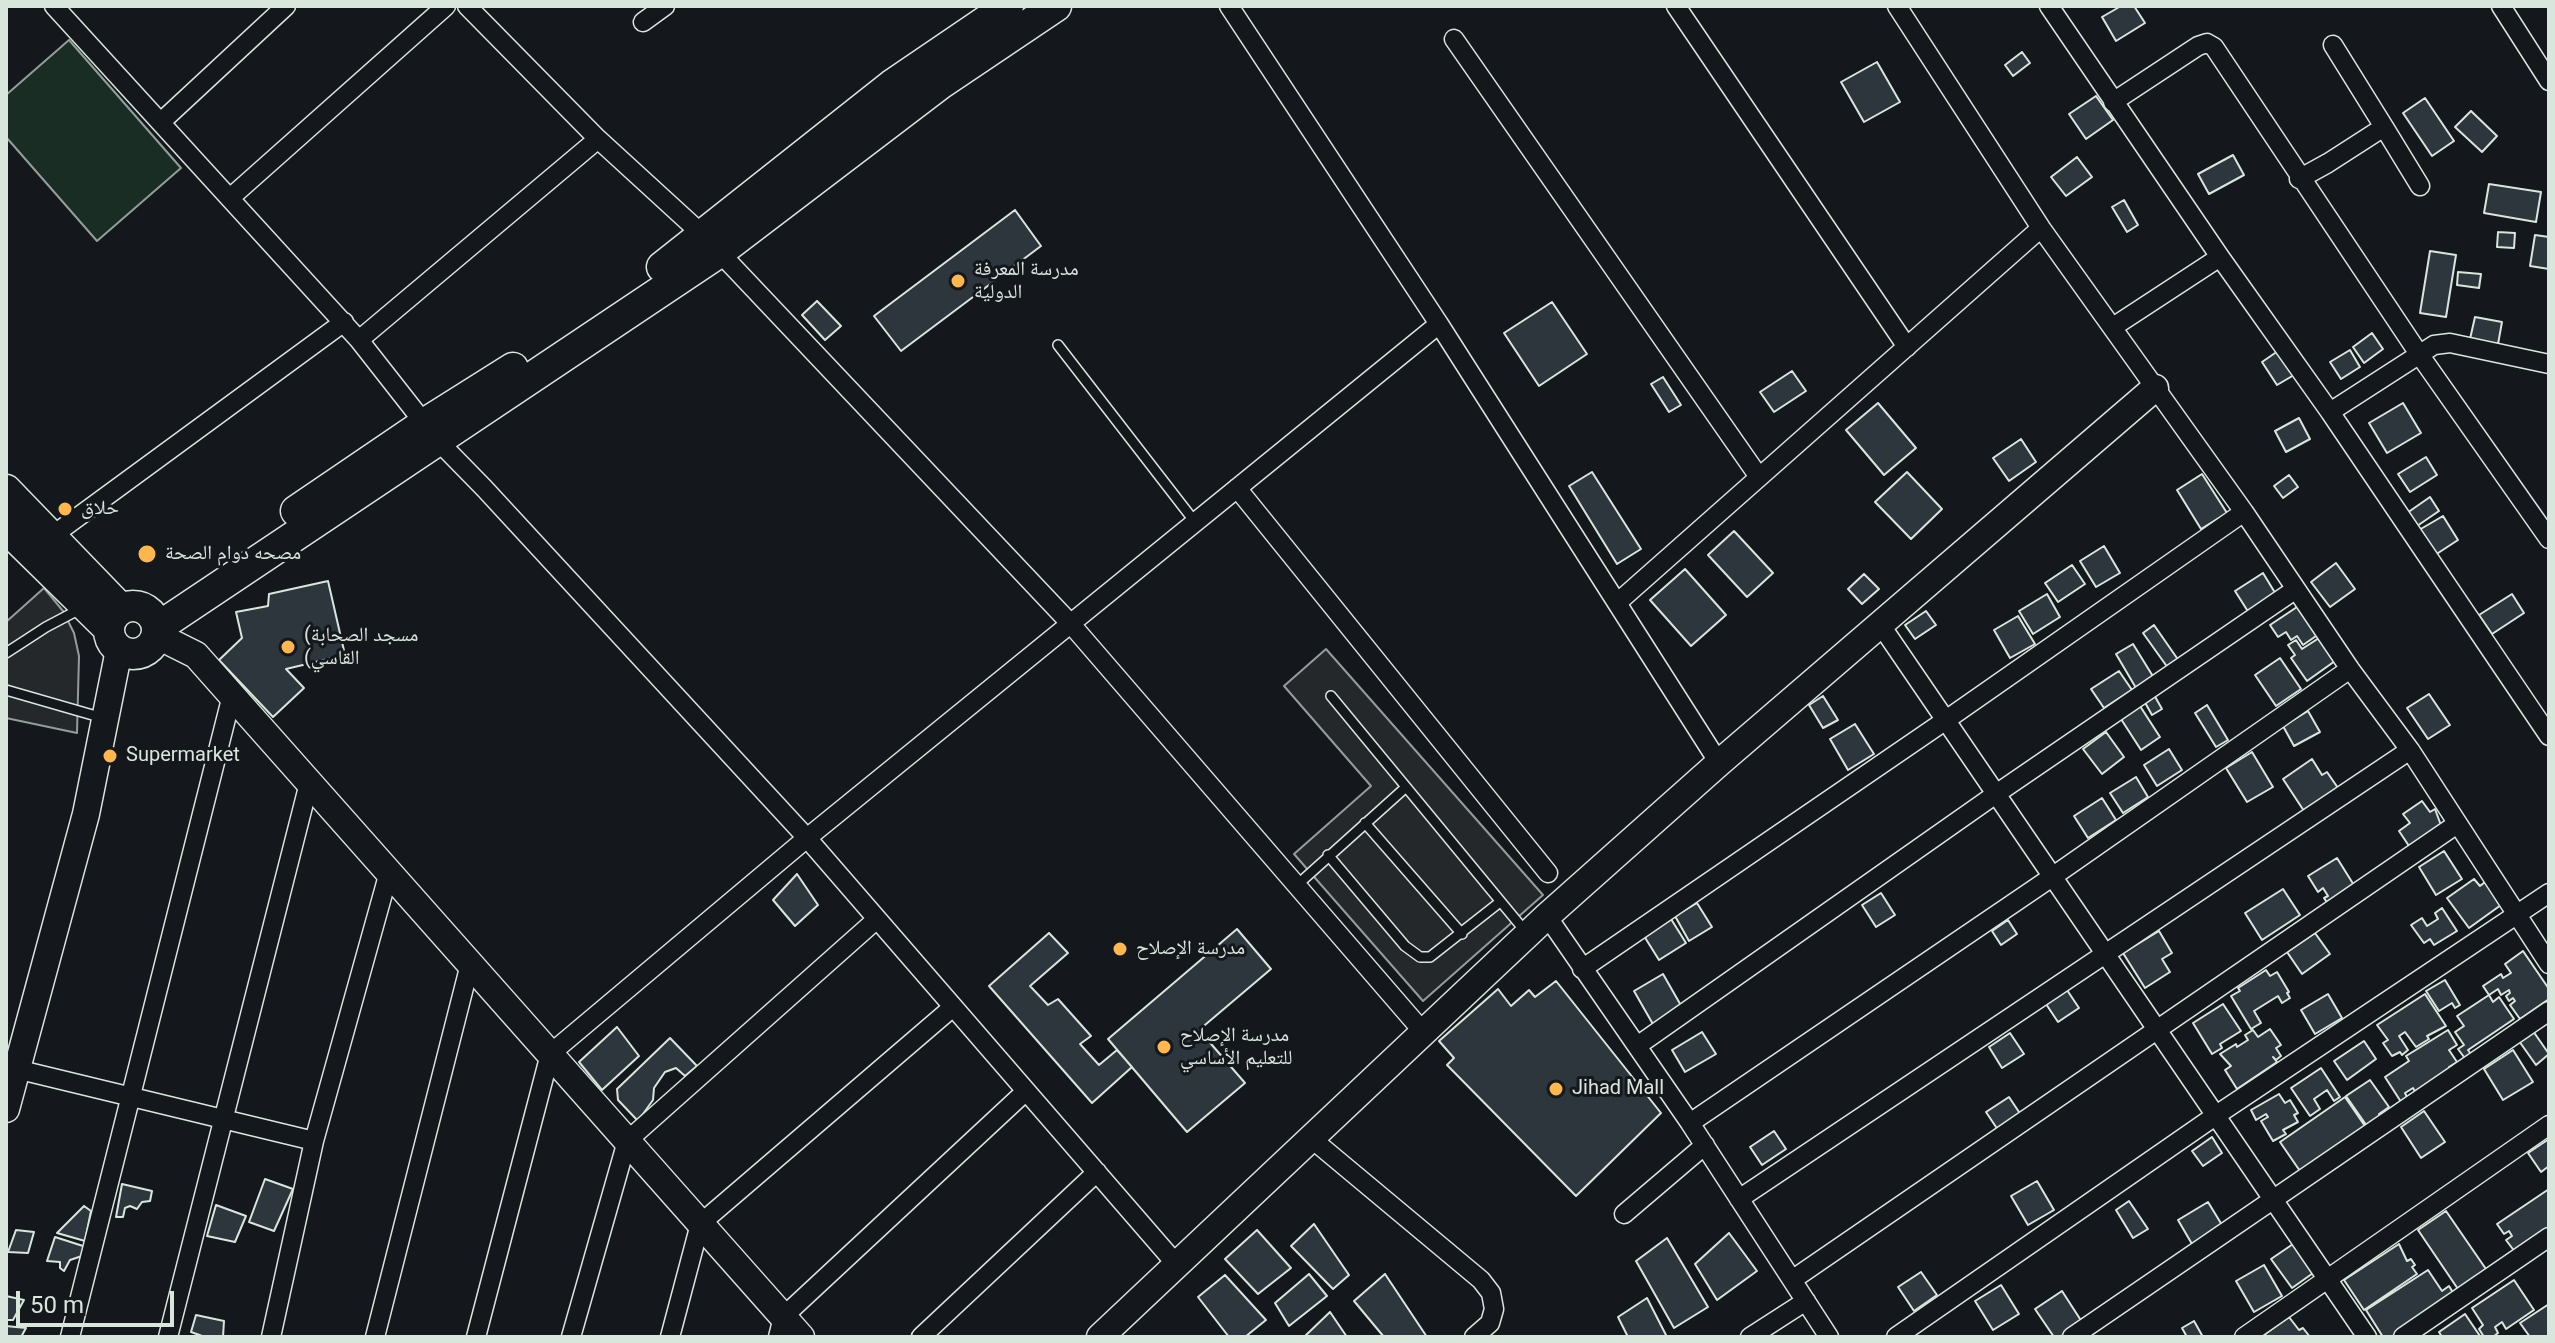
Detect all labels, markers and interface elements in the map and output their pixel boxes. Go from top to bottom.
place label: مدرسة المعرفة الدولية [974,258,1079,305]
marker: مدرسة المعرفة الدولية [949,272,967,290]
place label: حلاق [81,497,119,521]
marker: حلاق [56,500,74,518]
place label: مصحه دوام الصحة [165,542,301,566]
marker: مصحه دوام الصحة [136,543,158,565]
place label: (مسجد الصحابة (القاسي [304,624,418,671]
marker: (مسجد الصحابة (القاسي [279,638,297,656]
place label: Supermarket [126,744,240,768]
marker: Supermarket [101,747,119,765]
place label: مدرسة الإصلاح [1136,937,1245,961]
marker: مدرسة الإصلاح [1111,940,1129,958]
place label: مدرسة الإصلاح للتعليم الأساسي [1180,1024,1292,1071]
marker: مدرسة الإصلاح للتعليم الأساسي [1155,1038,1173,1056]
place label: Jihad Mall [1572,1077,1664,1101]
marker: Jihad Mall [1547,1080,1565,1098]
scale bar [20,1275,178,1325]
text: 50 m [30,1291,84,1319]

